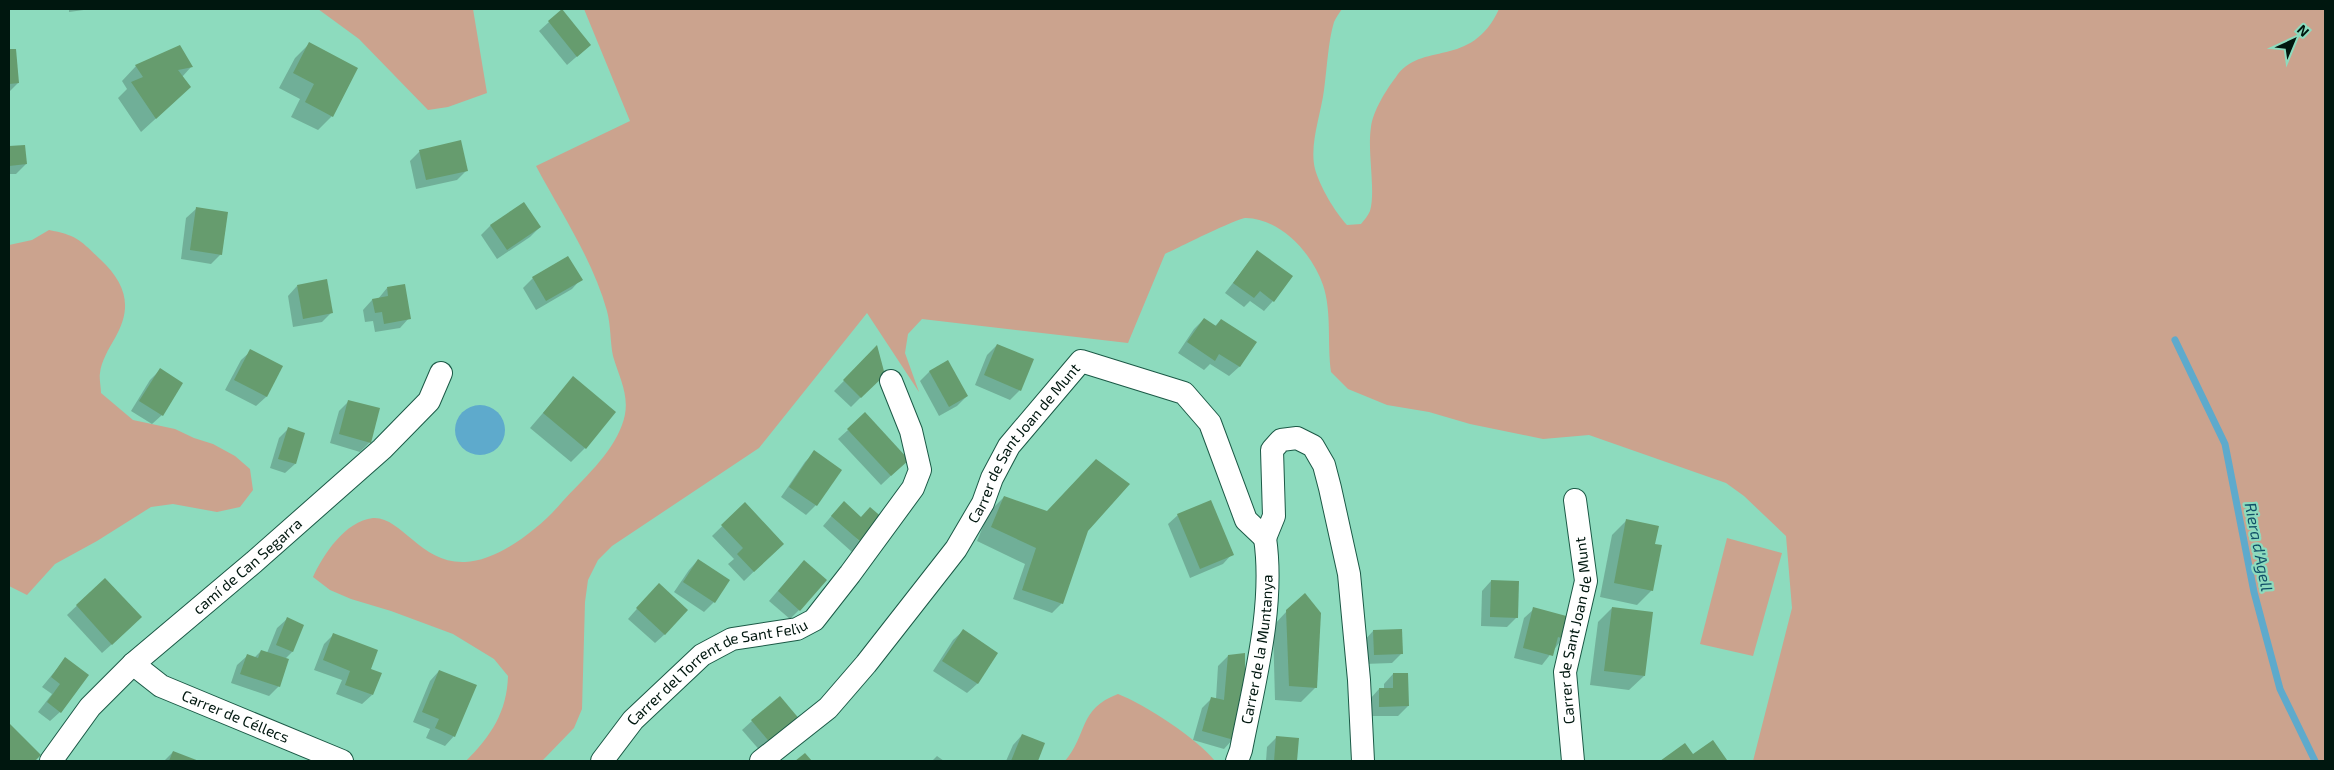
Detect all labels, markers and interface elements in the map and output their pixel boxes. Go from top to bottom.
north arrow [2269,15,2319,65]
text: N [2294,21,2313,40]
street label: Carrer de Sant Joan de Munt [963,359,1083,526]
water label: Riera d'Agell [2242,501,2277,593]
street label: camí de Can Segarra [189,514,305,618]
street label: Carrer de Sant Joan de Munt [1555,536,1594,725]
street label: Carrer de la Muntanya [1237,574,1276,725]
street label: Carrer del Torrent de Sant Feliu [622,615,811,728]
street label: Carrer de Céllecs [179,686,292,746]

